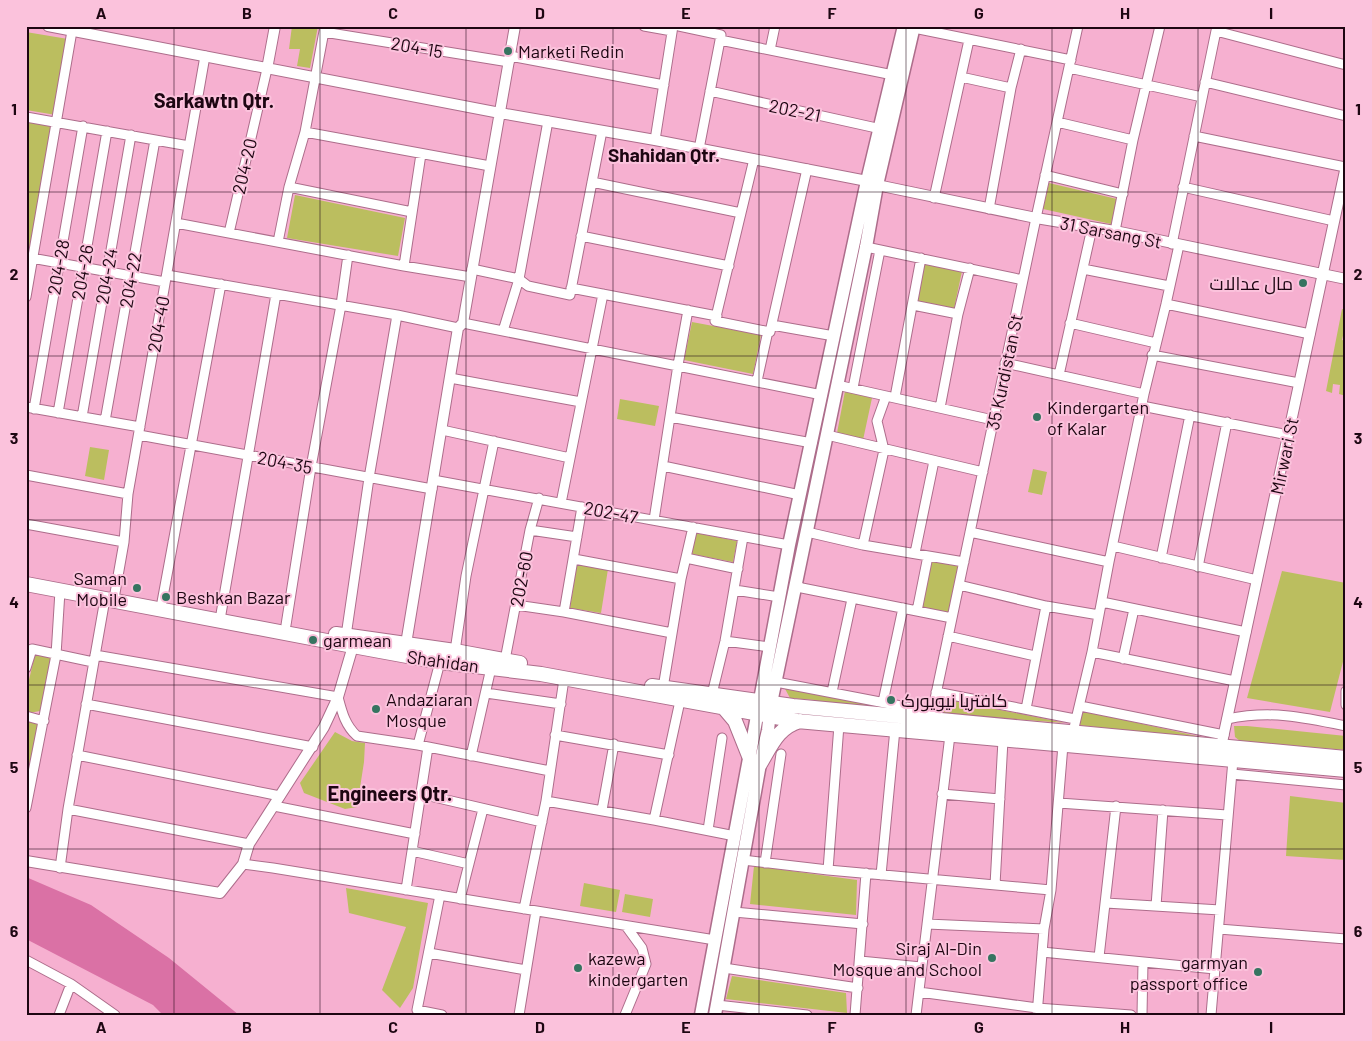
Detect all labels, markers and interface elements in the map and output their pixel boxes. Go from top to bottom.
text: A [96,3,107,22]
text: B [242,3,252,22]
text: C [388,3,398,22]
text: D [535,3,545,22]
text: E [681,3,691,22]
text: F [828,3,837,22]
text: G [974,3,984,22]
text: H [1120,3,1130,22]
text: I [1269,3,1273,22]
street label: 204-15 [389,32,445,62]
place label: Marketi Redin [518,40,624,62]
marker: Marketi Redin [502,45,514,57]
district label: Sarkawtn Qtr. [154,88,274,112]
street label: 202-21 [767,94,823,126]
text: 1 [11,99,17,118]
text: 1 [1355,99,1361,118]
street label: 204-20 [227,136,261,196]
district label: Shahidan Qtr. [608,143,720,166]
street label: 31 Sarsang St [1058,211,1164,253]
street label: 204-28 [42,238,74,296]
street label: 204-26 [66,243,98,301]
street label: 204-24 [90,246,122,306]
street label: 204-22 [114,250,146,310]
text: 2 [10,264,19,283]
text: 2 [1354,264,1363,283]
place label: مال عدالات [1210,272,1293,295]
marker: مال عدالات [1297,277,1309,289]
street label: 204-40 [142,294,174,354]
street label: 35 Kurdistan St [981,312,1027,432]
place label: Kindergarten of Kalar [1047,396,1149,439]
marker: Kindergarten of Kalar [1031,411,1043,423]
street label: Mirwari St [1265,415,1303,497]
text: 3 [10,428,18,447]
text: 3 [1354,428,1362,447]
street label: 204-35 [256,446,314,478]
street label: 202-47 [582,496,640,528]
street label: 202-60 [505,549,537,609]
place label: Saman Mobile [74,567,127,610]
marker: Saman Mobile [131,582,143,594]
place label: Beshkan Bazar [176,586,291,608]
marker: Beshkan Bazar [160,591,172,603]
text: 4 [9,592,19,611]
text: 4 [1353,592,1363,611]
place label: garmean [323,629,392,651]
marker: garmean [307,634,319,646]
street label: Shahidan [406,645,480,677]
place label: Andaziaran Mosque [386,688,473,731]
place label: کافتریا نیویورک [901,689,1007,712]
marker: کافتریا نیویورک [885,694,897,706]
marker: Andaziaran Mosque [370,703,382,715]
text: 5 [10,757,19,776]
text: 5 [1354,757,1363,776]
district label: Engineers Qtr. [328,781,452,805]
text: 6 [10,921,19,940]
text: 6 [1354,921,1363,940]
place label: Siraj Al-Din Mosque and School [832,937,982,980]
place label: kazewa kindergarten [588,947,688,990]
place label: garmyan passport office [1130,951,1248,994]
marker: Siraj Al-Din Mosque and School [986,952,998,964]
marker: kazewa kindergarten [572,962,584,974]
marker: garmyan passport office [1252,966,1264,978]
text: A [96,1017,107,1036]
text: B [242,1017,252,1036]
text: C [388,1017,398,1036]
text: D [535,1017,545,1036]
text: E [681,1017,691,1036]
text: F [828,1017,837,1036]
text: G [974,1017,984,1036]
text: H [1120,1017,1130,1036]
text: I [1269,1017,1273,1036]

